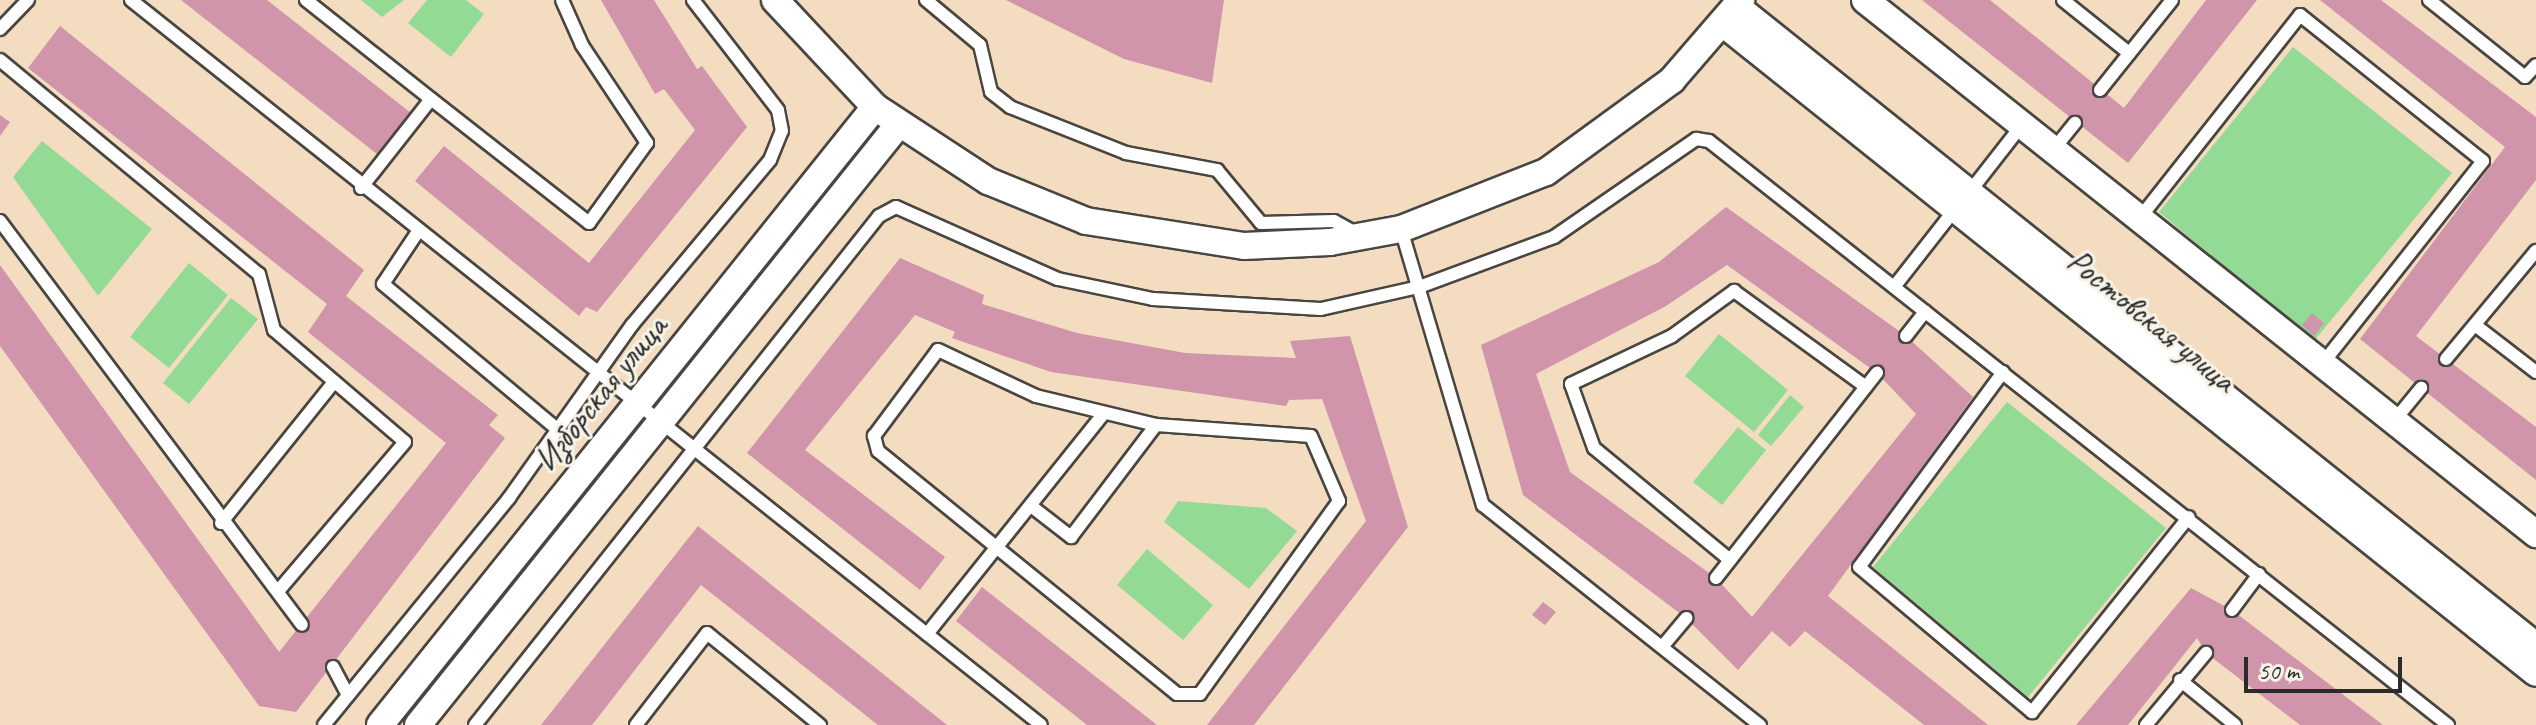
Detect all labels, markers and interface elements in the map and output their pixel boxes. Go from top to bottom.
street label: Ростовская улица [2059,239,2245,401]
street label: Изборская улица [525,307,675,479]
scale bar [2248,641,2406,691]
text: 50 m [2258,656,2299,686]

